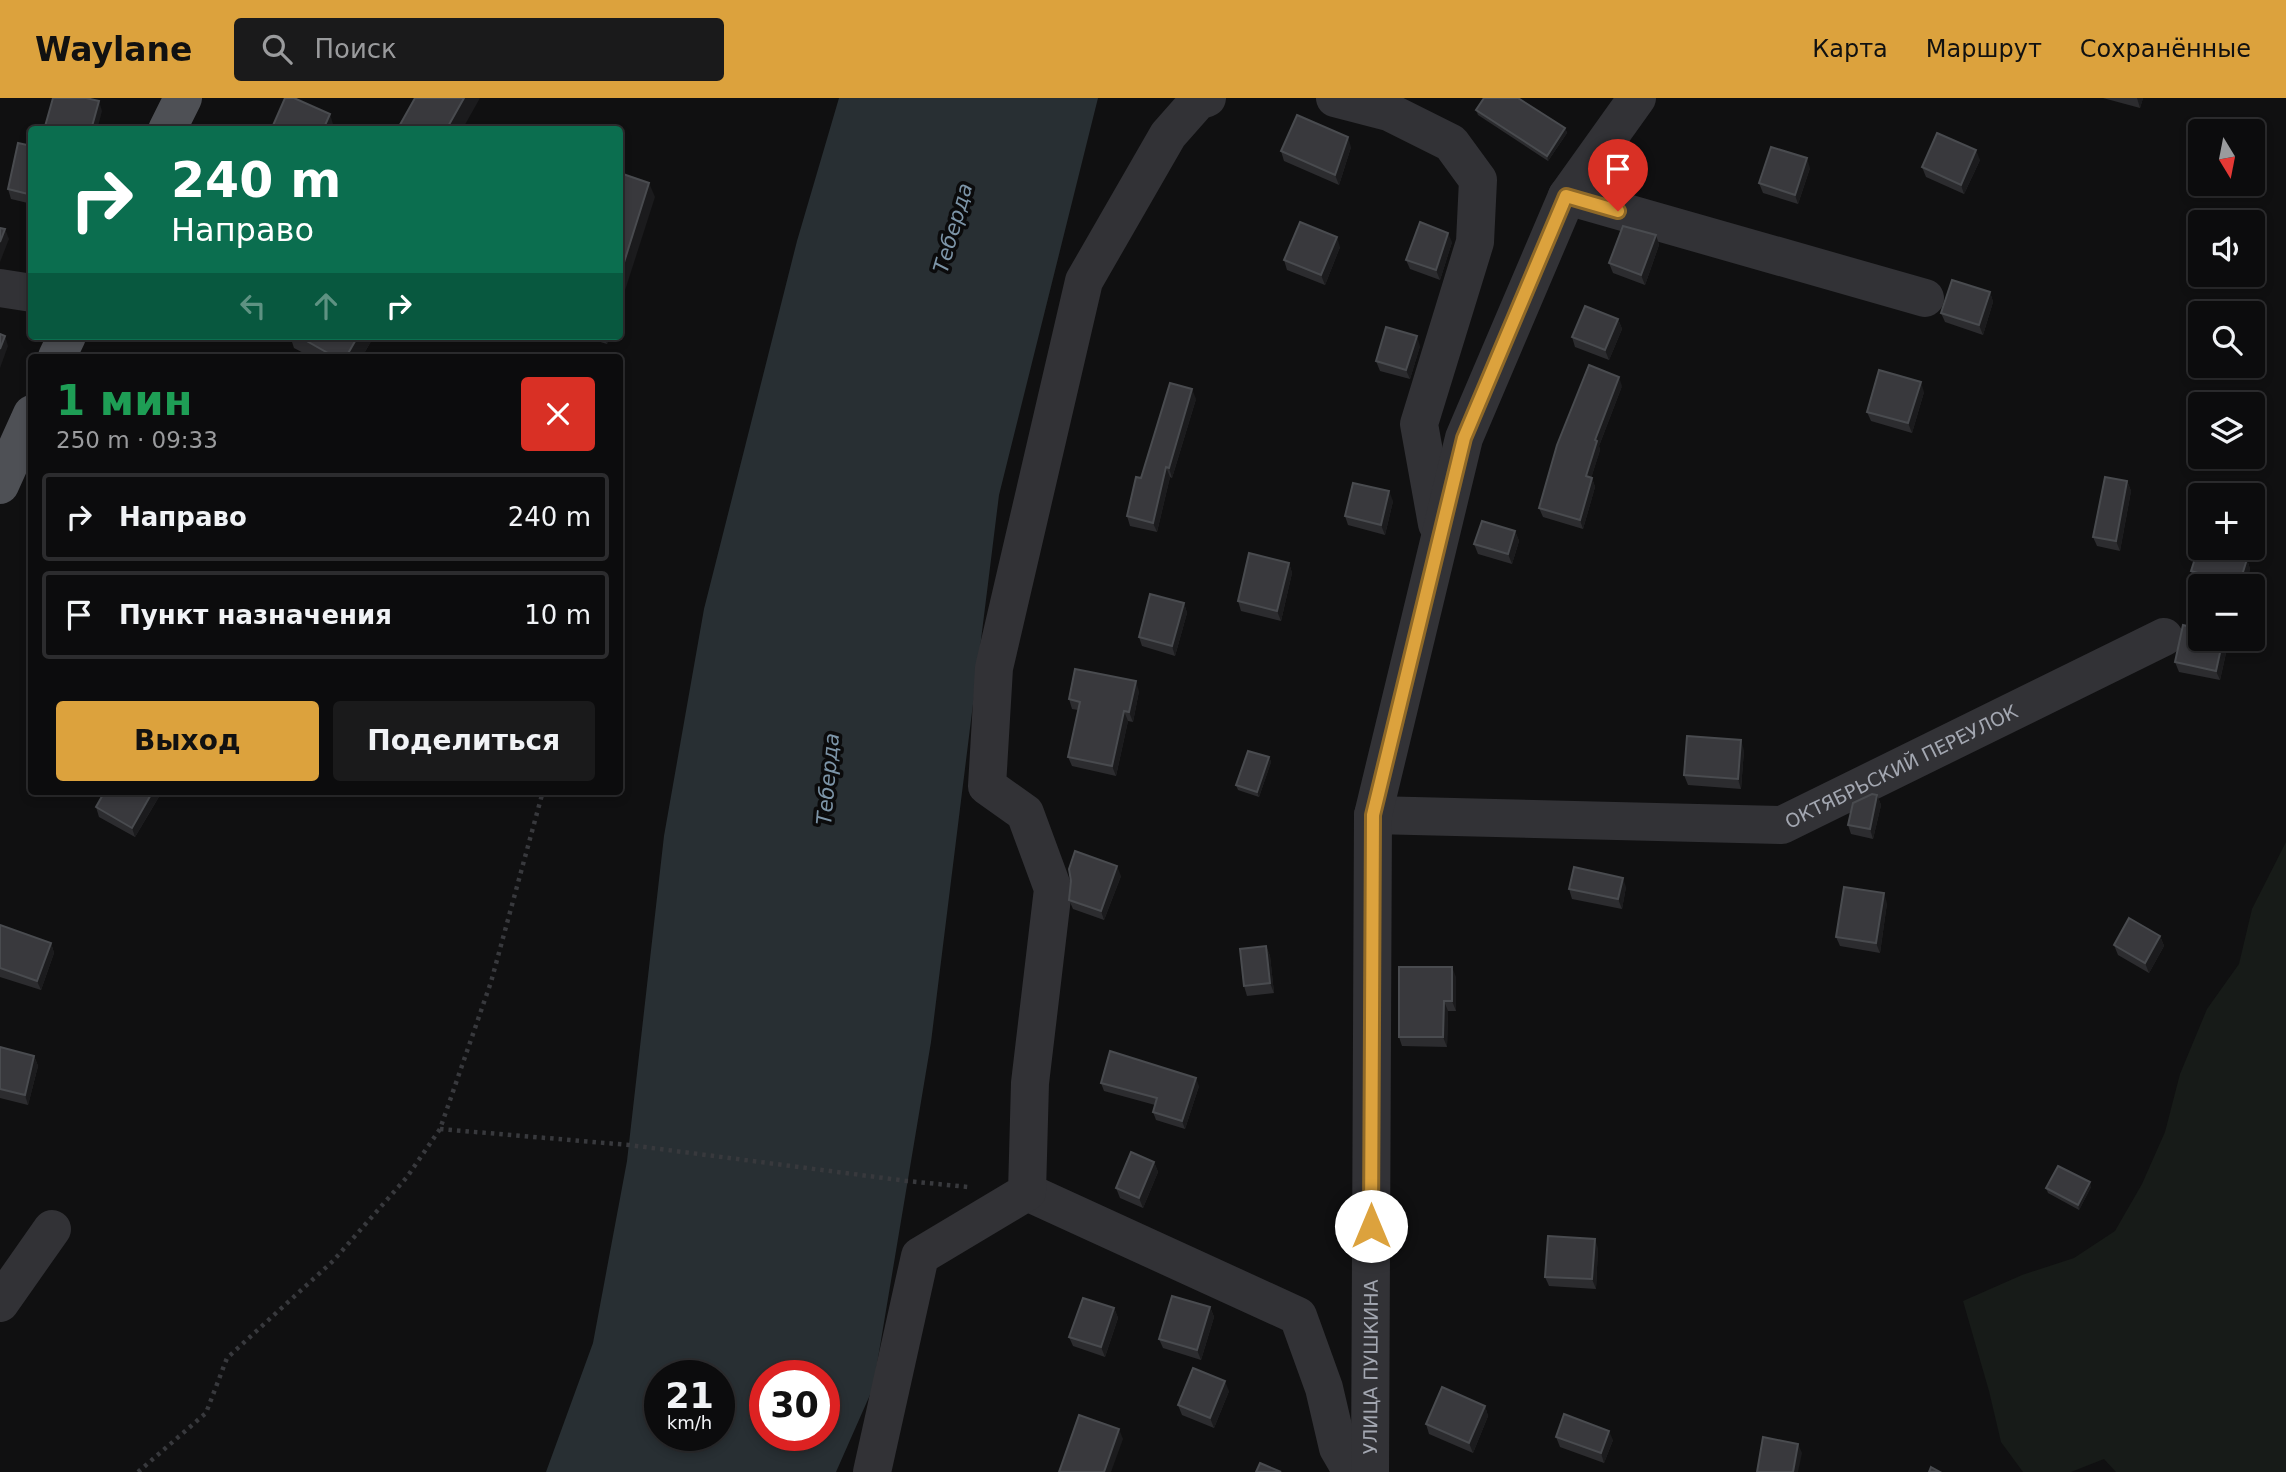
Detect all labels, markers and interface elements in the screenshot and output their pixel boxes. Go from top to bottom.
search box [234,18,724,81]
text: Waylane [35,30,192,69]
icon: search [258,30,296,68]
text: Поиск [314,34,397,64]
text: Карта [1812,35,1888,63]
text: Маршрут [1926,35,2042,63]
text: Сохранённые [2080,35,2251,63]
north arrow [2188,119,2264,196]
map controls [2188,119,2265,651]
pin [1588,139,1648,211]
icon: arrive [1599,150,1637,188]
text: 240 m [171,152,341,209]
icon: right [56,154,147,245]
water label: Теберда [929,180,977,276]
button: sound [2188,210,2265,287]
text: Направо [171,211,314,249]
icon: left [234,287,272,325]
icon: ahead [307,287,345,325]
icon: right [380,287,418,325]
button: search [2188,301,2265,378]
text: 1 мин [56,376,193,425]
button: close [521,377,595,451]
button: layers [2188,392,2265,469]
text: 250 m · 09:33 [56,427,218,453]
button: + [2188,483,2265,560]
icon: right [60,498,98,536]
text: Направо [119,502,247,532]
text: 240 m [508,502,591,532]
button: − [2188,574,2265,651]
icon: arrive [60,596,98,634]
text: Пункт назначения [119,600,392,630]
text: 10 m [524,600,591,630]
street label: ОКТЯБРЬСКИЙ ПЕРЕУЛОК [1781,700,2021,833]
button: Выход [56,701,319,781]
button: Поделиться [333,701,595,781]
water label: Теберда [812,732,844,826]
position arrow [1334,1189,1408,1263]
street label: УЛИЦА ПУШКИНА [1359,1279,1382,1455]
speed limit sign: 30 [749,1360,840,1451]
text: 21 [665,1376,714,1416]
text: km/h [667,1412,712,1433]

